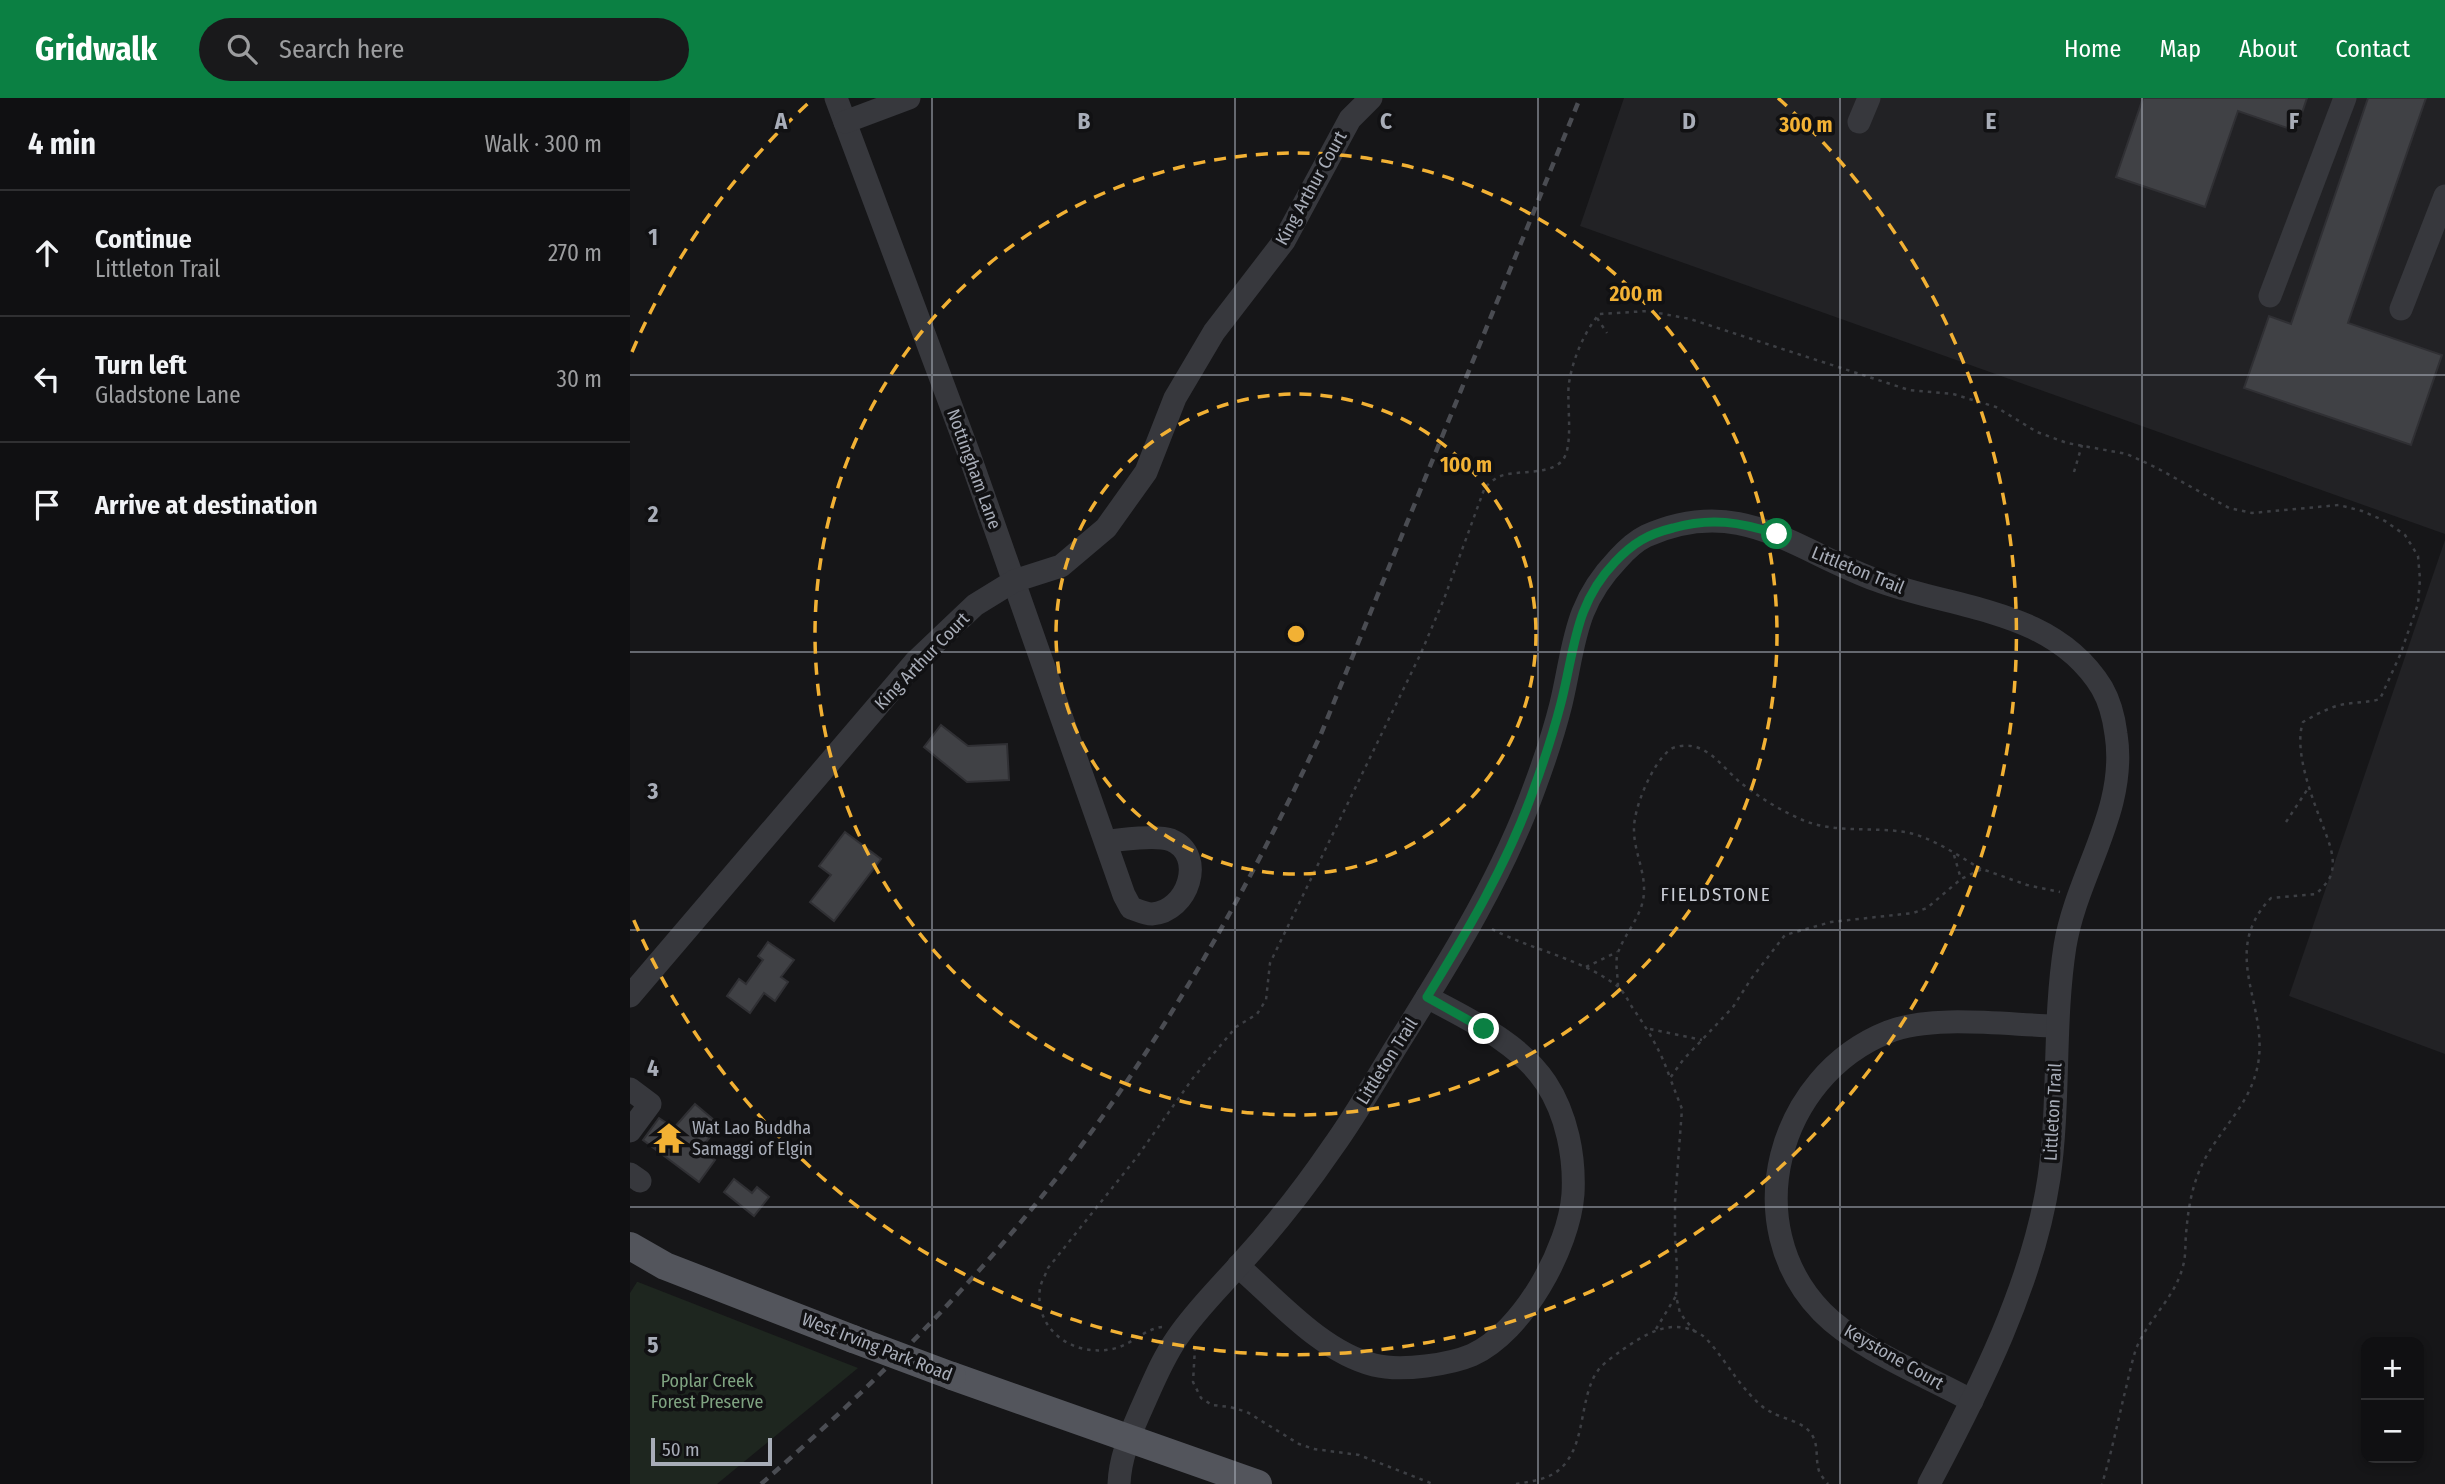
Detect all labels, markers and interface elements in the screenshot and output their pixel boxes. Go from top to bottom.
search box [199,18,689,81]
text: Gridwalk [35,29,157,69]
icon: search [223,30,261,68]
text: Search here [279,34,404,65]
text: Home [2064,35,2121,63]
text: Map [2159,35,2201,63]
text: About [2239,35,2297,63]
text: Contact [2335,35,2410,63]
text: A [774,107,788,135]
text: B [1078,107,1091,135]
text: C [1380,107,1392,135]
text: D [1682,107,1696,135]
text: E [1986,107,1997,135]
text: F [2289,107,2299,135]
text: 300 m [1778,112,1833,138]
text: 4 min [28,126,96,162]
street label: King Arthur Court [1271,127,1351,249]
text: Walk · 300 m [485,130,602,158]
text: 1 [648,223,658,251]
text: Continue [95,224,192,255]
icon: ahead [28,234,66,272]
text: 270 m [548,239,602,267]
text: Littleton Trail [95,255,220,283]
text: 200 m [1608,281,1663,307]
text: Turn left [95,350,187,381]
icon: left [28,360,66,398]
text: 30 m [557,365,602,393]
text: Gladstone Lane [95,381,241,409]
street label: Nottingham Lane [942,406,1006,532]
text: 100 m [1440,452,1492,478]
icon: arrive [28,486,66,524]
text: Arrive at destination [95,490,318,521]
text: 2 [647,500,659,528]
route start [1761,518,1792,549]
street label: Littleton Trail [1808,541,1908,599]
street label: King Arthur Court [870,608,974,714]
centre of rings [1284,622,1308,646]
text: 3 [647,777,659,805]
district label: FIELDSTONE [1660,883,1772,906]
street label: Littleton Trail [1352,1013,1422,1108]
route end [1468,1013,1499,1044]
text: 4 [647,1054,659,1082]
street label: Littleton Trail [2039,1062,2067,1162]
place label: Wat Lao Buddha Samaggi of Elgin [692,1117,813,1160]
temple icon: Wat Lao Buddha Samaggi of Elgin [652,1121,686,1155]
street label: West Irving Park Road [799,1308,955,1386]
street label: Keystone Court [1840,1320,1948,1394]
text: 5 [647,1331,659,1359]
map controls [2361,1337,2424,1463]
button: + [2361,1337,2424,1400]
park label: Poplar Creek Forest Preserve [651,1370,763,1413]
button: − [2361,1400,2424,1463]
scale bar [651,1435,772,1467]
text: 50 m [662,1438,700,1461]

